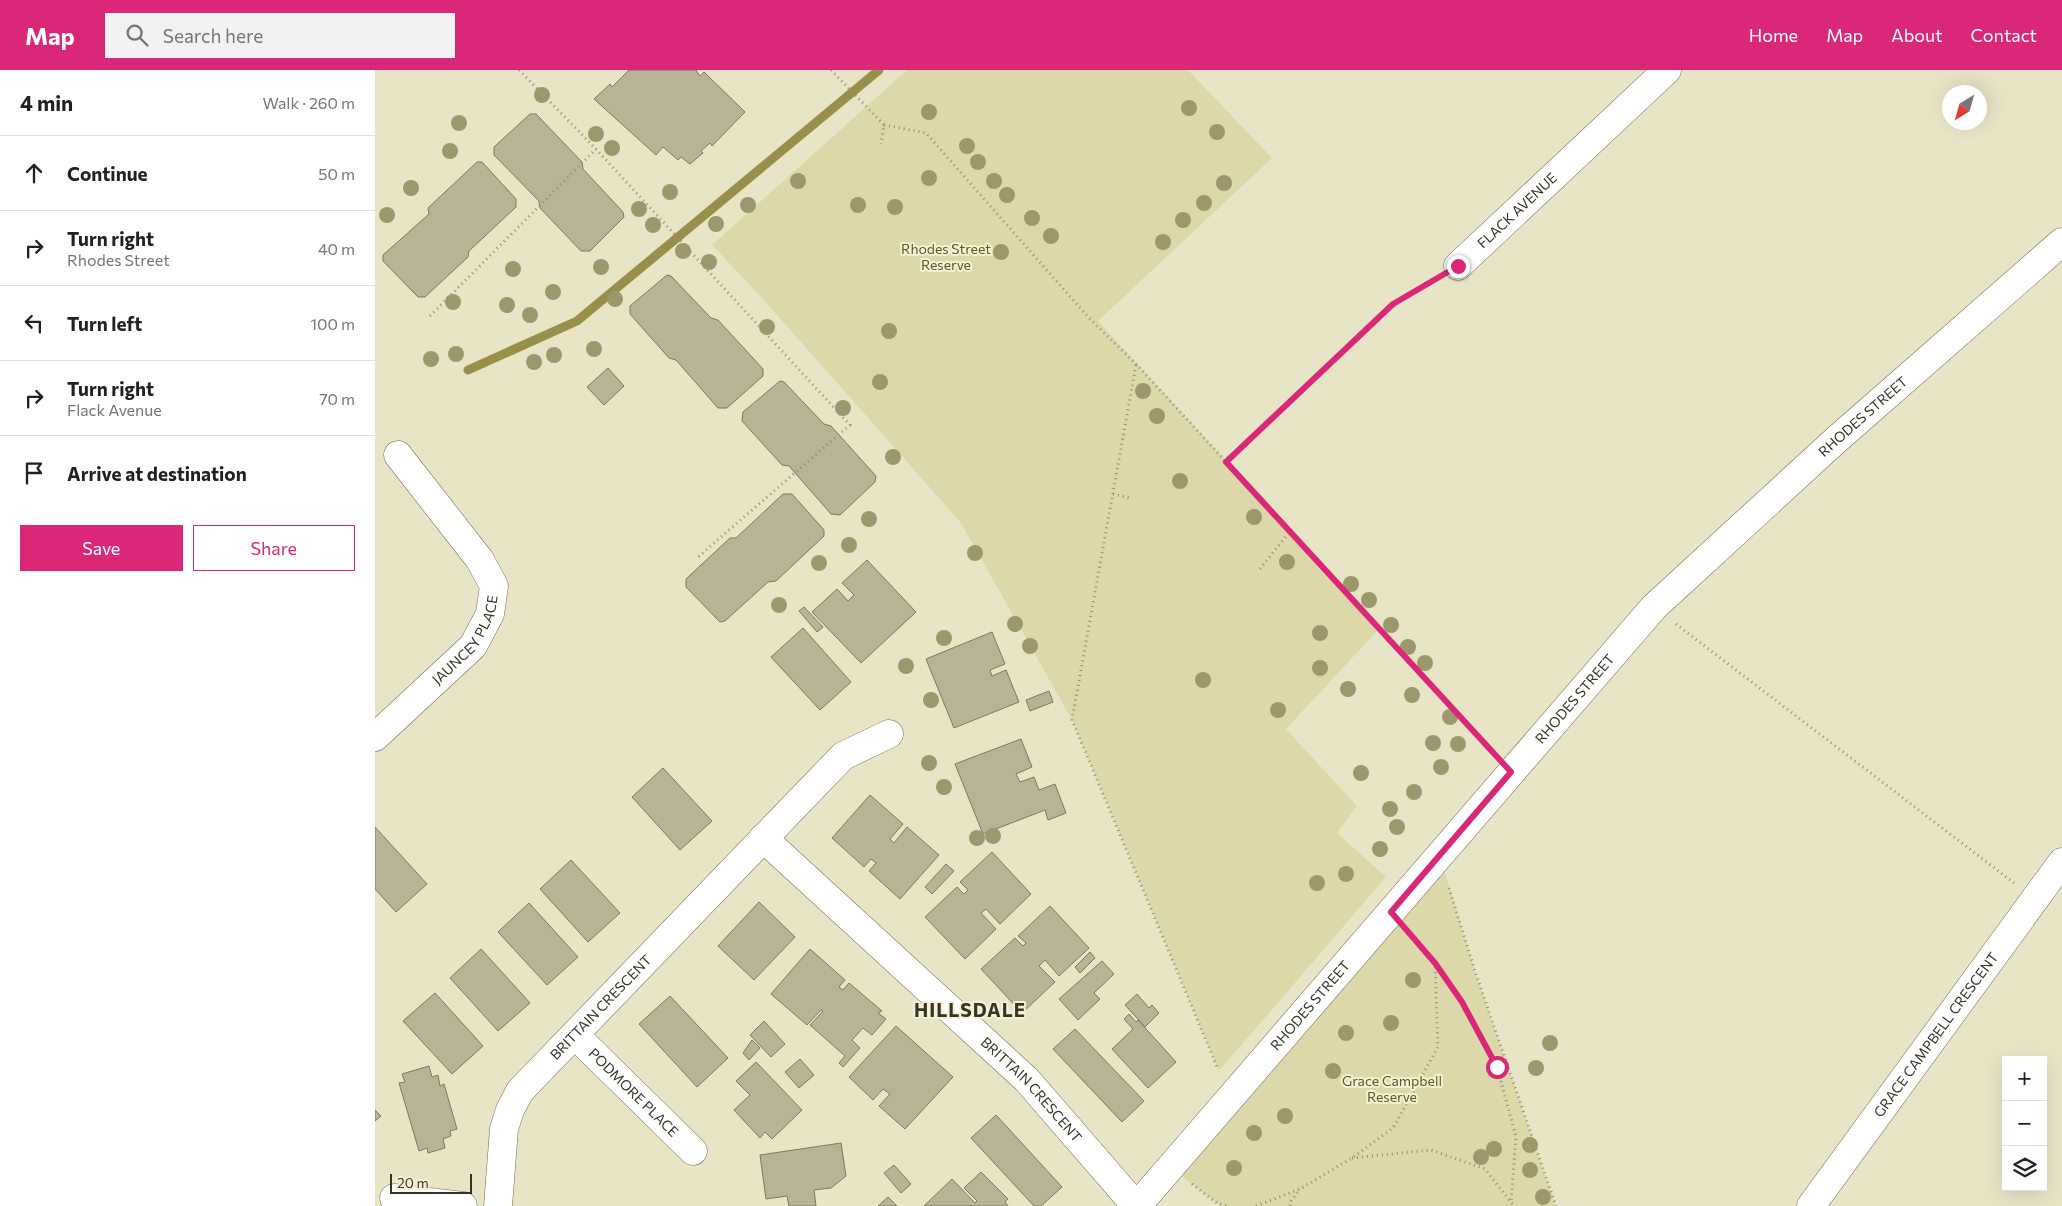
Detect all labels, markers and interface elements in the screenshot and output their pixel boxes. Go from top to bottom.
search box [105,13,455,58]
text: Map [25,21,75,50]
icon: search [123,21,151,49]
text: Search here [163,24,263,47]
text: Home [1749,24,1798,46]
text: Map [1826,24,1863,46]
text: About [1891,24,1943,46]
text: Contact [1971,24,2037,46]
north arrow [1942,85,1987,130]
text: 4 min [20,90,73,115]
text: Walk · 260 m [263,93,355,112]
icon: ahead [20,159,48,187]
text: Continue [67,162,147,185]
text: 50 m [318,164,355,183]
street label: FLACK AVENUE [1473,169,1560,252]
text: Turn right [67,227,154,250]
icon: right [20,234,48,262]
text: 40 m [318,239,355,258]
park label: Rhodes Street Reserve [901,240,991,273]
text: Rhodes Street [67,250,170,269]
route end [1447,255,1470,278]
icon: left [20,309,48,337]
text: Turn left [67,312,142,335]
text: 100 m [310,314,355,333]
street label: RHODES STREET [1815,372,1911,460]
text: Turn right [67,377,154,400]
icon: right [20,384,48,412]
text: 70 m [319,389,355,408]
text: Flack Avenue [67,400,162,419]
icon: arrive [20,459,48,487]
text: Arrive at destination [67,462,247,485]
button: Save [20,525,183,571]
button: Share [193,525,355,571]
street label: JAUNCEY PLACE [428,594,501,688]
street label: RHODES STREET [1531,650,1618,747]
street label: GRACE CAMPBELL CRESCENT [1870,949,2001,1120]
street label: BRITTAIN CRESCENT [546,951,655,1063]
street label: RHODES STREET [1266,957,1353,1053]
district label: HILLSDALE [914,998,1026,1021]
street label: BRITTAIN CRESCENT [978,1033,1086,1145]
street label: PODMORE PLACE [585,1044,682,1140]
route start [1486,1056,1509,1079]
map controls [2002,1056,2047,1191]
button: + [2002,1056,2047,1101]
park label: Grace Campbell Reserve [1342,1072,1442,1105]
button: − [2002,1101,2047,1146]
button: layers [2002,1146,2047,1191]
scale bar [390,1171,473,1194]
text: 20 m [397,1174,429,1191]

